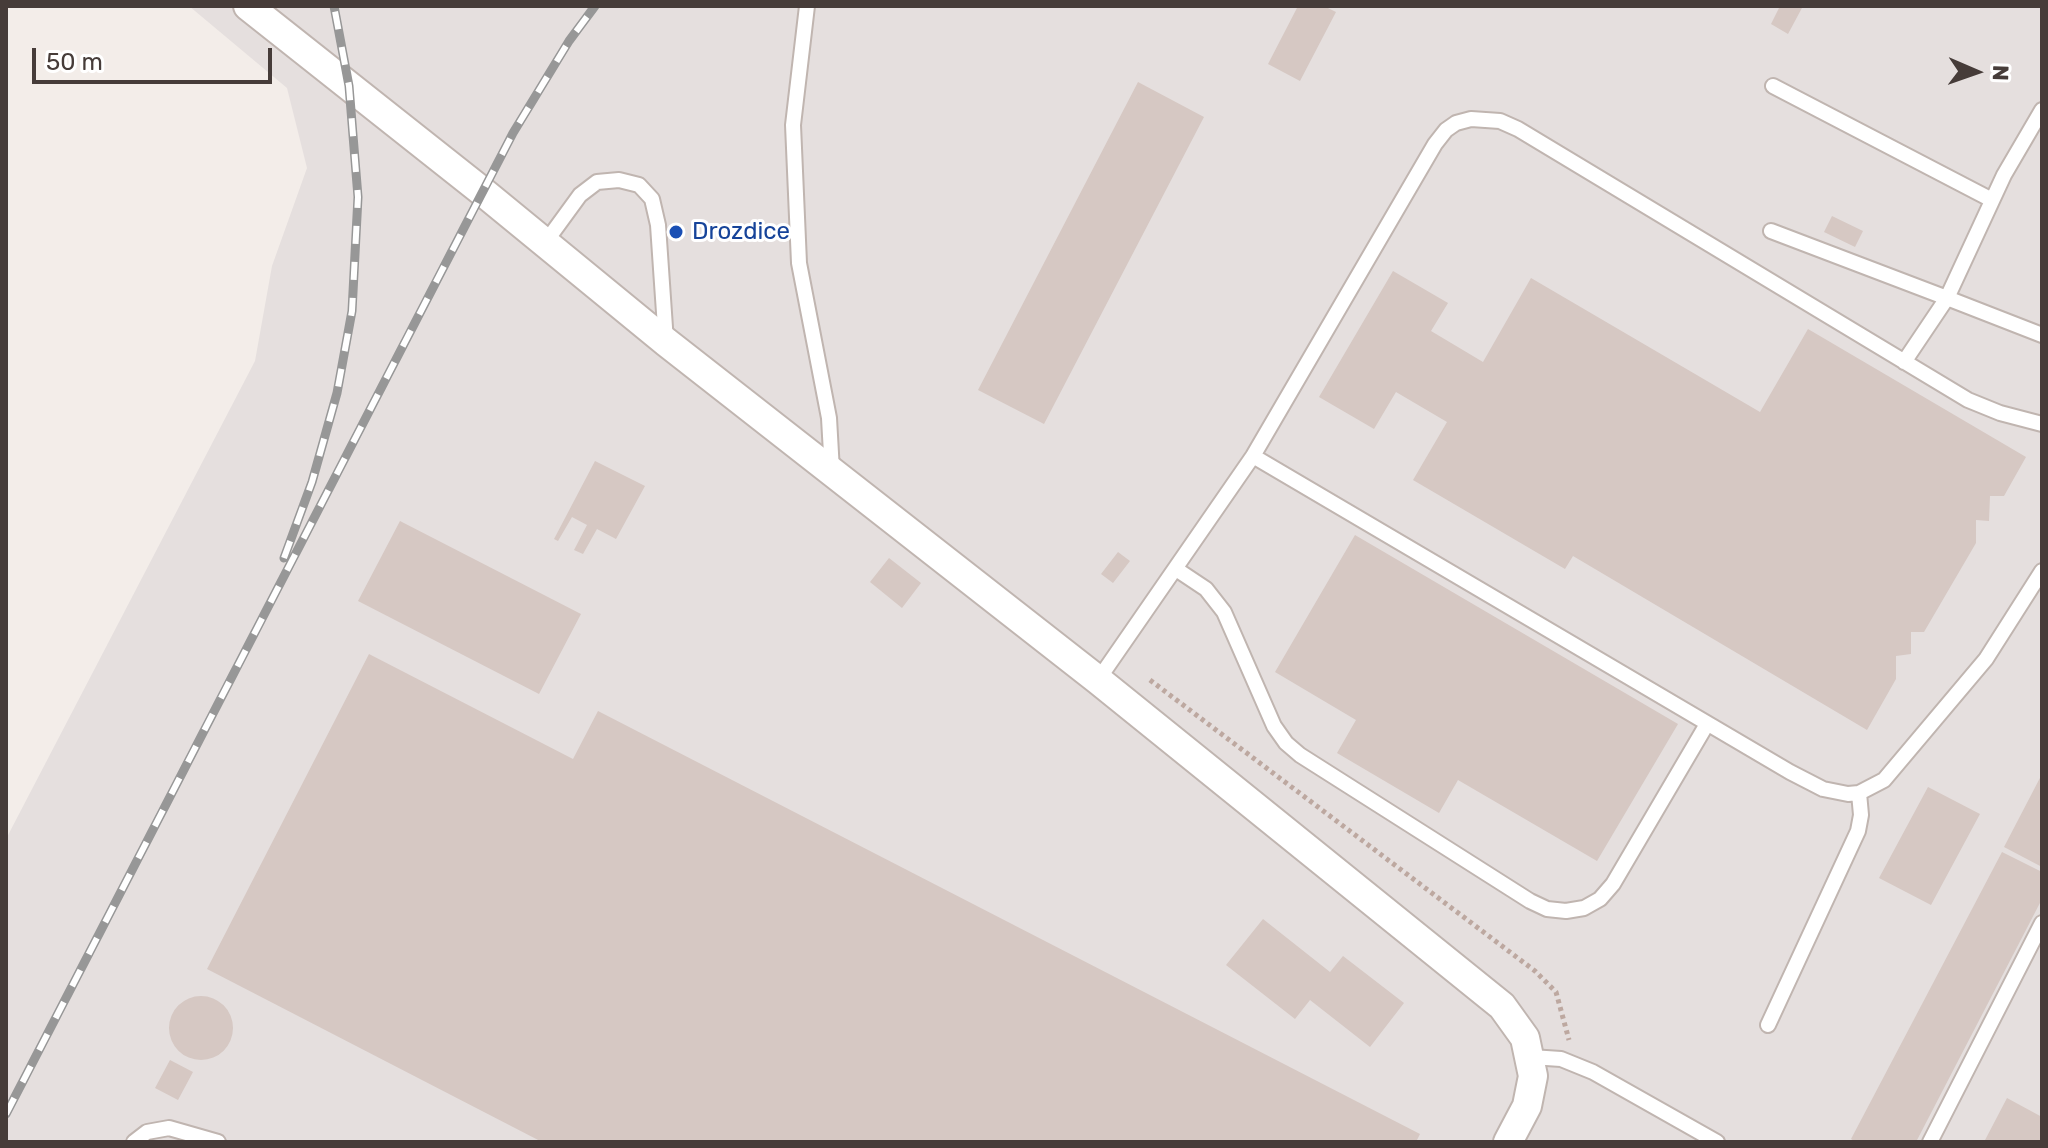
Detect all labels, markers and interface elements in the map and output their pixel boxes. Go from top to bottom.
scale bar [36,32,276,82]
north arrow [1936,32,2016,112]
text: 50 m [46,48,103,76]
text: N [1987,64,2014,81]
place label: Drozdice [692,218,790,246]
marker: Drozdice [667,223,685,241]

